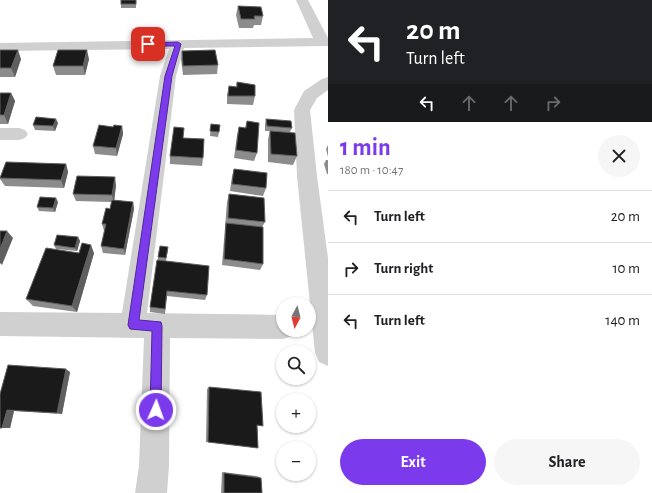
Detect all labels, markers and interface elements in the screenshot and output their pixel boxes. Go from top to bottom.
icon: left [340,16,392,68]
text: 20 m [406,17,461,45]
pin [131,27,165,61]
icon: arrive [137,33,159,55]
text: Turn left [406,50,465,68]
icon: left [416,92,438,114]
icon: ahead [458,92,480,114]
icon: ahead [500,92,522,114]
icon: right [542,92,564,114]
button: close [598,135,640,177]
text: 1 min [340,136,391,160]
text: 180 m · 10:47 [340,164,403,177]
icon: left [340,206,362,228]
text: Turn left [374,209,425,224]
text: 20 m [611,209,640,224]
icon: right [340,258,362,280]
text: Turn right [374,261,433,276]
text: 10 m [612,261,640,276]
north arrow [276,297,316,337]
map controls [276,297,316,481]
icon: left [340,310,362,332]
text: Turn left [374,313,425,328]
text: 140 m [605,313,640,328]
button: search [276,345,316,385]
position arrow [135,389,177,431]
button: + [276,393,316,433]
button: Exit [340,439,486,485]
button: Share [494,439,640,485]
button: − [276,441,316,481]

